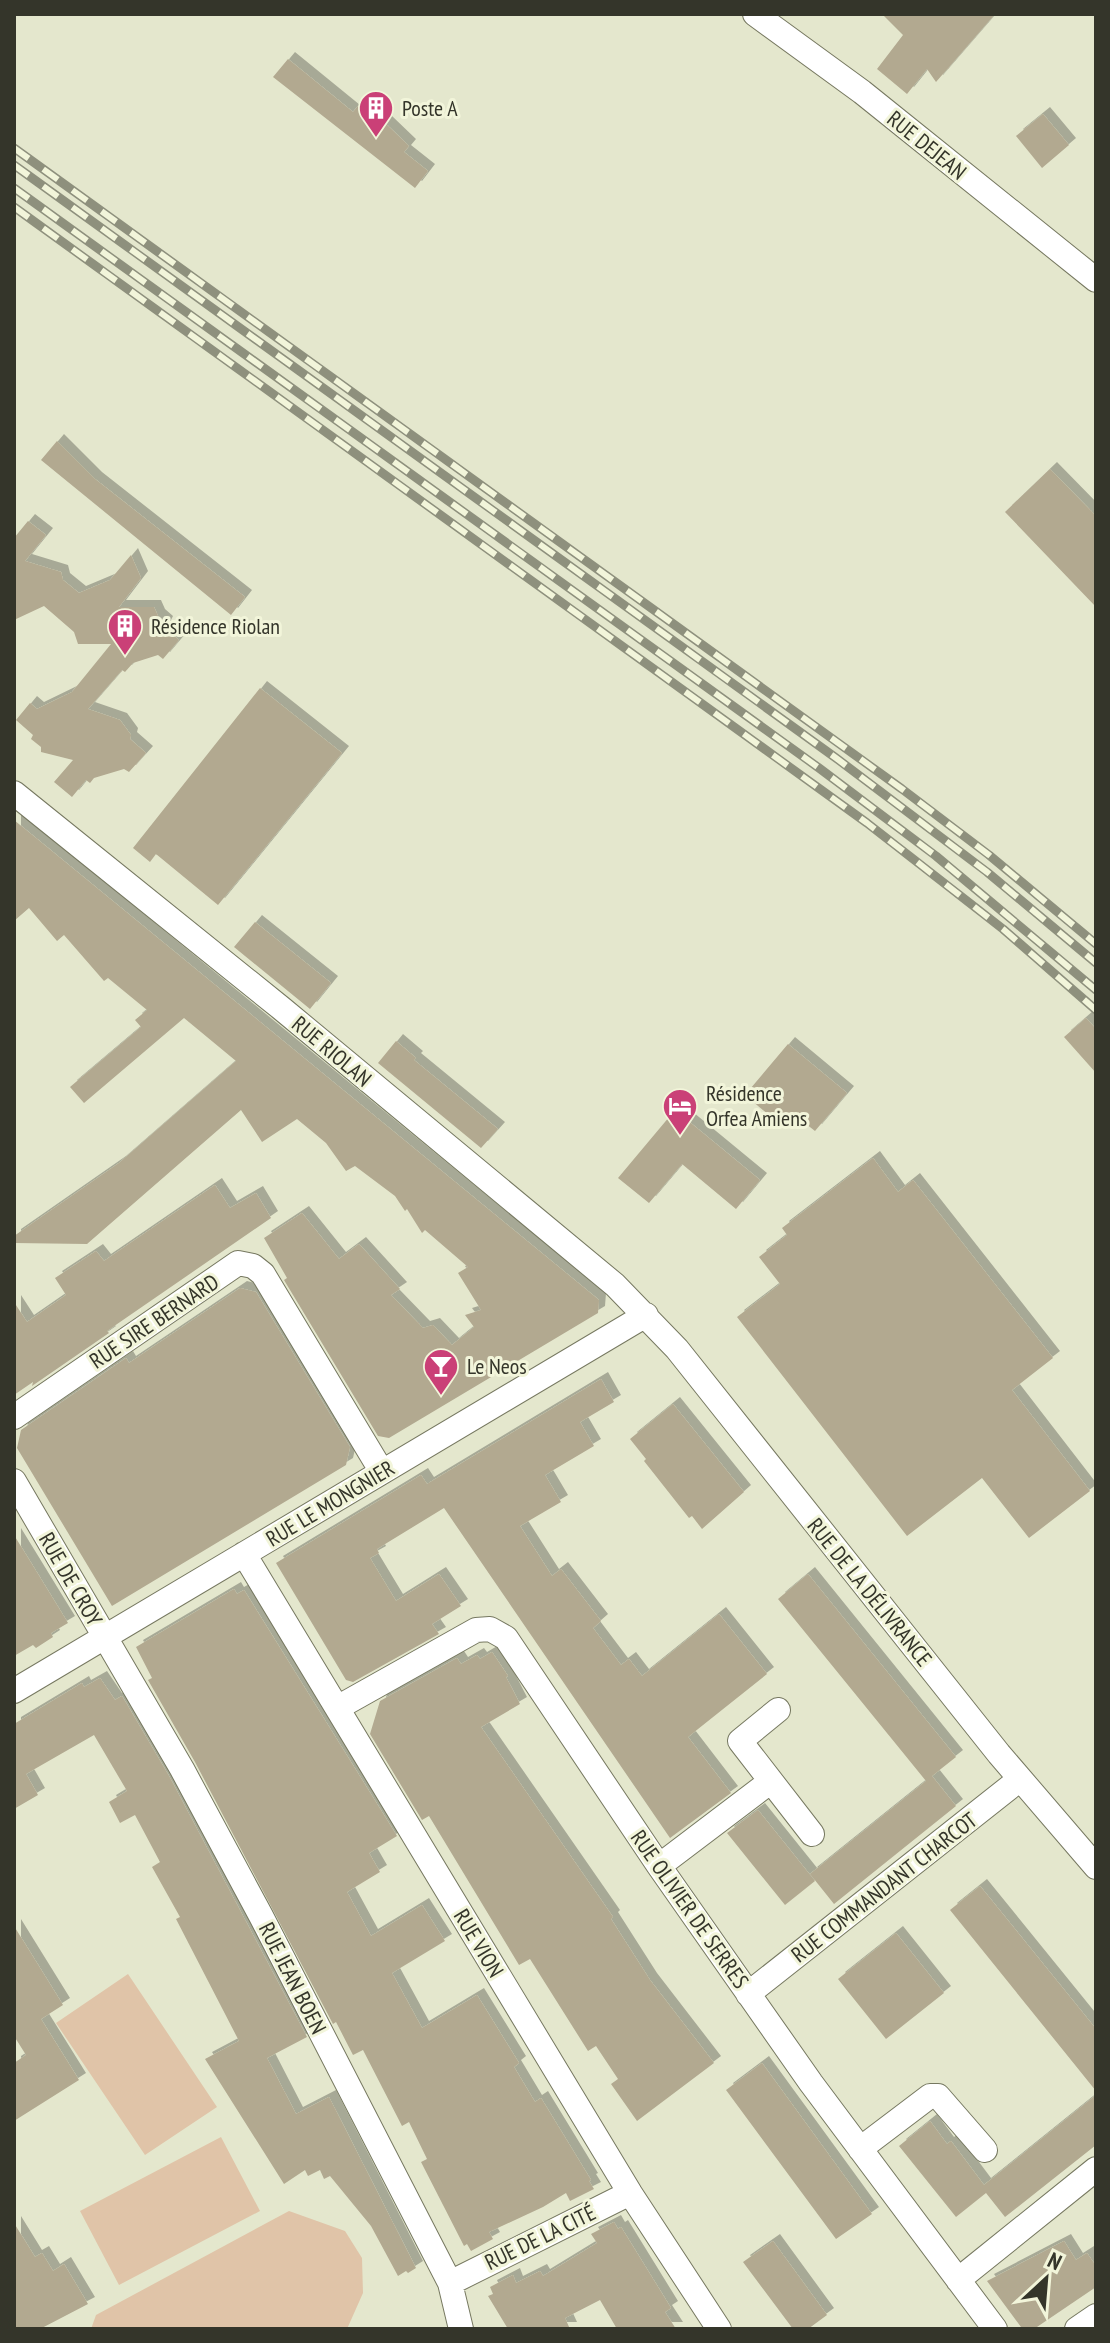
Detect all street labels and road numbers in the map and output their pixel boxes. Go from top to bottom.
street label: RUE DEJEAN [882,105,972,185]
street label: RUE RIOLAN [286,1010,378,1092]
street label: RUE SIRE BERNARD [84,1267,224,1375]
street label: RUE LE MONGNIER [261,1454,399,1552]
street label: RUE DE LA DÉLIVRANCE [802,1512,938,1672]
street label: RUE DE CROY [33,1527,109,1631]
street label: RUE COMMANDANT CHARCOT [786,1806,983,1968]
street label: RUE OLIVIER DE SERRES [625,1824,755,1994]
street label: RUE VION [448,1904,510,1982]
street label: RUE JEAN BOEN [253,1918,333,2038]
street label: RUE DE LA CITÉ [480,2198,600,2276]

